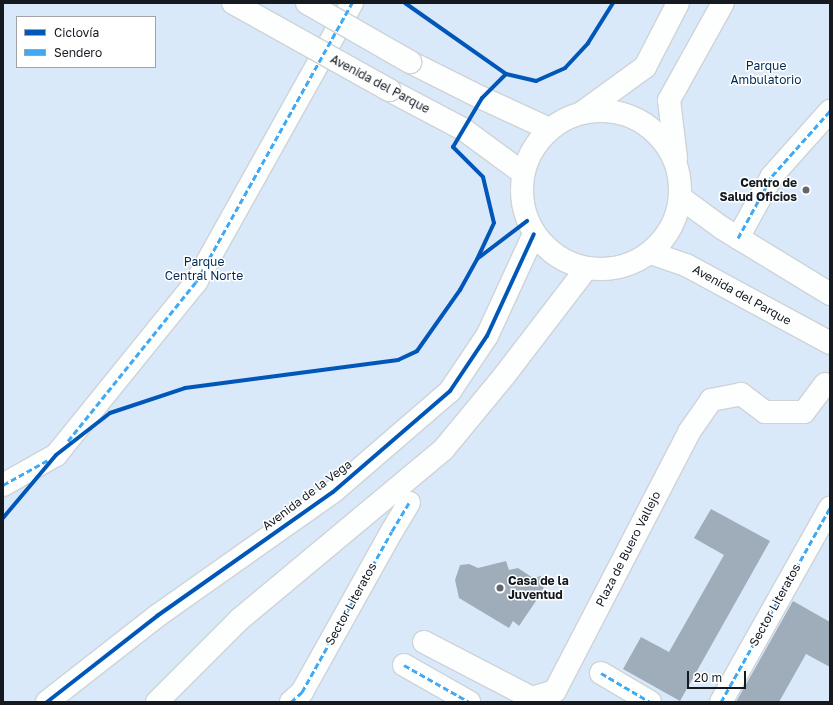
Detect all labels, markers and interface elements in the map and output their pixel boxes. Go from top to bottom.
legend [16,16,156,68]
text: Ciclovía [54,25,99,40]
text: Sendero [54,45,102,60]
street label: Avenida del Parque [328,52,432,116]
park label: Parque Ambulatorio [731,59,801,87]
place label: Centro de Salud Oficios [719,176,797,204]
marker: Centro de Salud Oficios [800,184,812,196]
park label: Parque Central Norte [165,255,243,283]
street label: Avenida del Parque [690,262,794,328]
street label: Avenida de la Vega [260,457,354,533]
street label: Plaza de Buero Vallejo [593,489,663,609]
street label: Sector Literatos [322,560,380,648]
street label: Sector Literatos [746,561,804,649]
place label: Casa de la Juventud [508,574,569,602]
marker: Casa de la Juventud [495,583,505,593]
scale bar [689,663,748,689]
text: 20 m [694,670,722,685]

